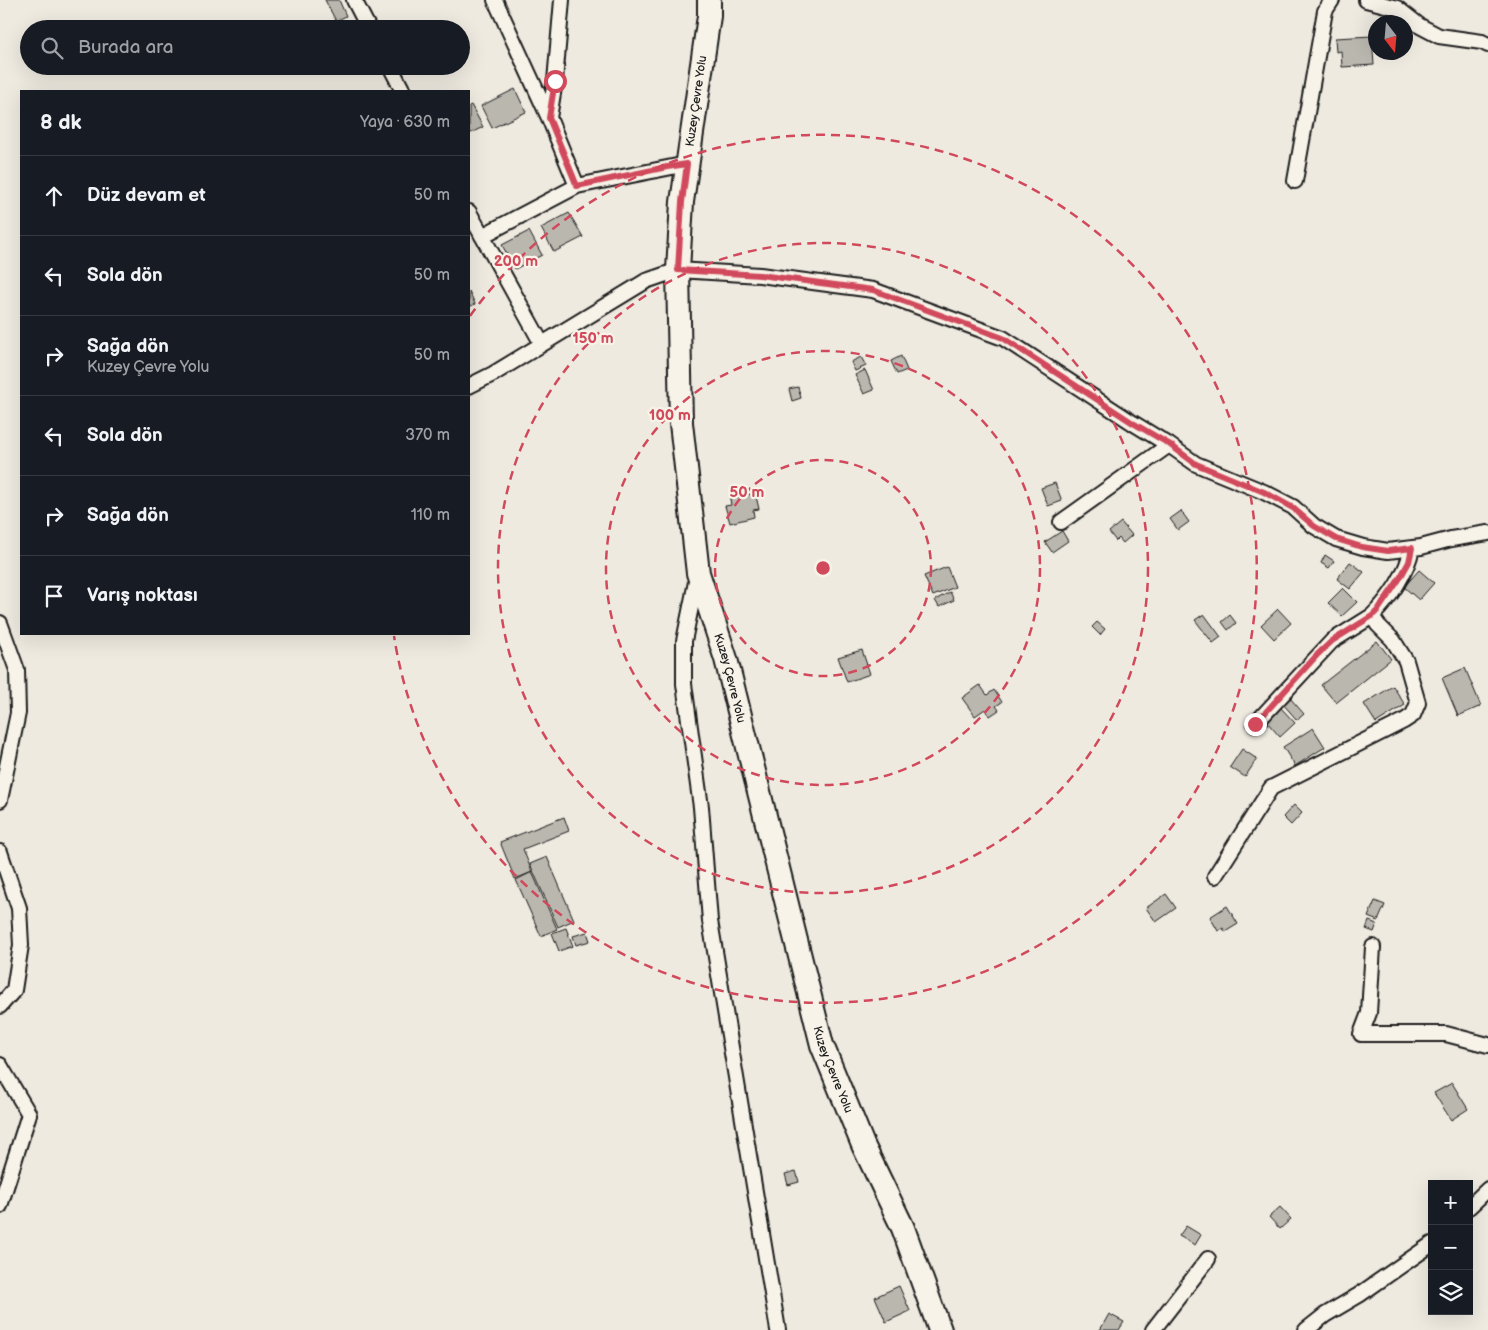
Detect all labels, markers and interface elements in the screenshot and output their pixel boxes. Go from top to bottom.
north arrow [1368,15,1413,60]
search box [20,20,470,75]
icon: search [38,34,66,62]
text: Burada ara [78,36,174,59]
street label: Kuzey Çevre Yolu [683,55,710,148]
route start [544,70,567,93]
text: 8 dk [40,110,82,135]
text: Yaya · 630 m [360,113,450,132]
icon: ahead [40,182,68,210]
text: Düz devam et [87,184,206,207]
text: 50 m [414,186,450,205]
text: 200 m [494,252,538,271]
icon: left [40,262,68,290]
text: Sola dön [87,264,163,287]
text: 50 m [414,266,450,285]
text: 150 m [572,329,614,348]
text: Sağa dön [87,335,169,358]
icon: right [40,342,68,370]
text: 50 m [414,346,450,365]
text: Kuzey Çevre Yolu [87,358,209,377]
text: 100 m [649,406,691,425]
icon: left [40,422,68,450]
text: Sola dön [87,424,163,447]
text: 370 m [405,426,450,445]
text: 50 m [730,483,765,502]
icon: right [40,502,68,530]
text: Sağa dön [87,504,169,527]
text: 110 m [411,506,450,525]
centre of rings [814,559,832,577]
icon: arrive [40,582,68,610]
text: Varış noktası [87,584,198,607]
street label: Kuzey Çevre Yolu [710,632,749,724]
route end [1244,713,1267,736]
street label: Kuzey Çevre Yolu [810,1025,856,1115]
map controls [1428,1180,1473,1315]
button: + [1428,1180,1473,1225]
button: − [1428,1225,1473,1270]
button: layers [1428,1270,1473,1315]

